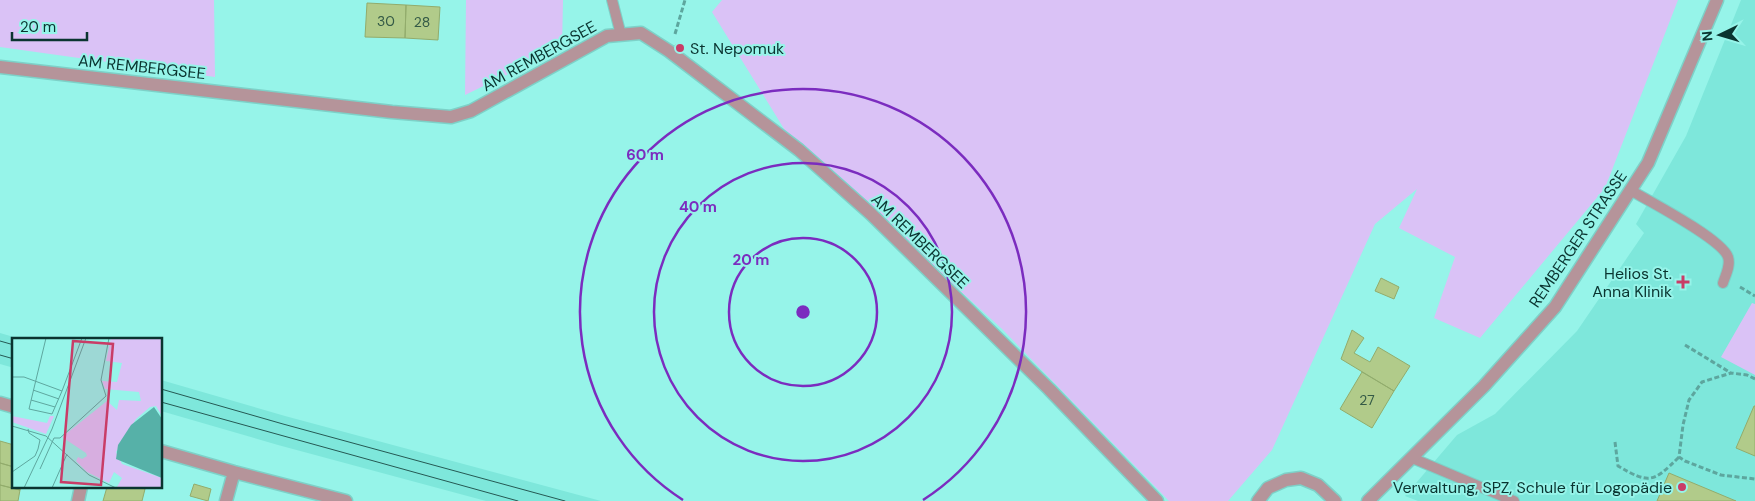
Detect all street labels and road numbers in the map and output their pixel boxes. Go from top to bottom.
street label: AM REMBERGSEE [478,16,600,96]
street label: AM REMBERGSEE [77,50,207,84]
street label: REMBERGER STRASSE [1524,166,1632,312]
street label: AM REMBERGSEE [867,189,973,293]

